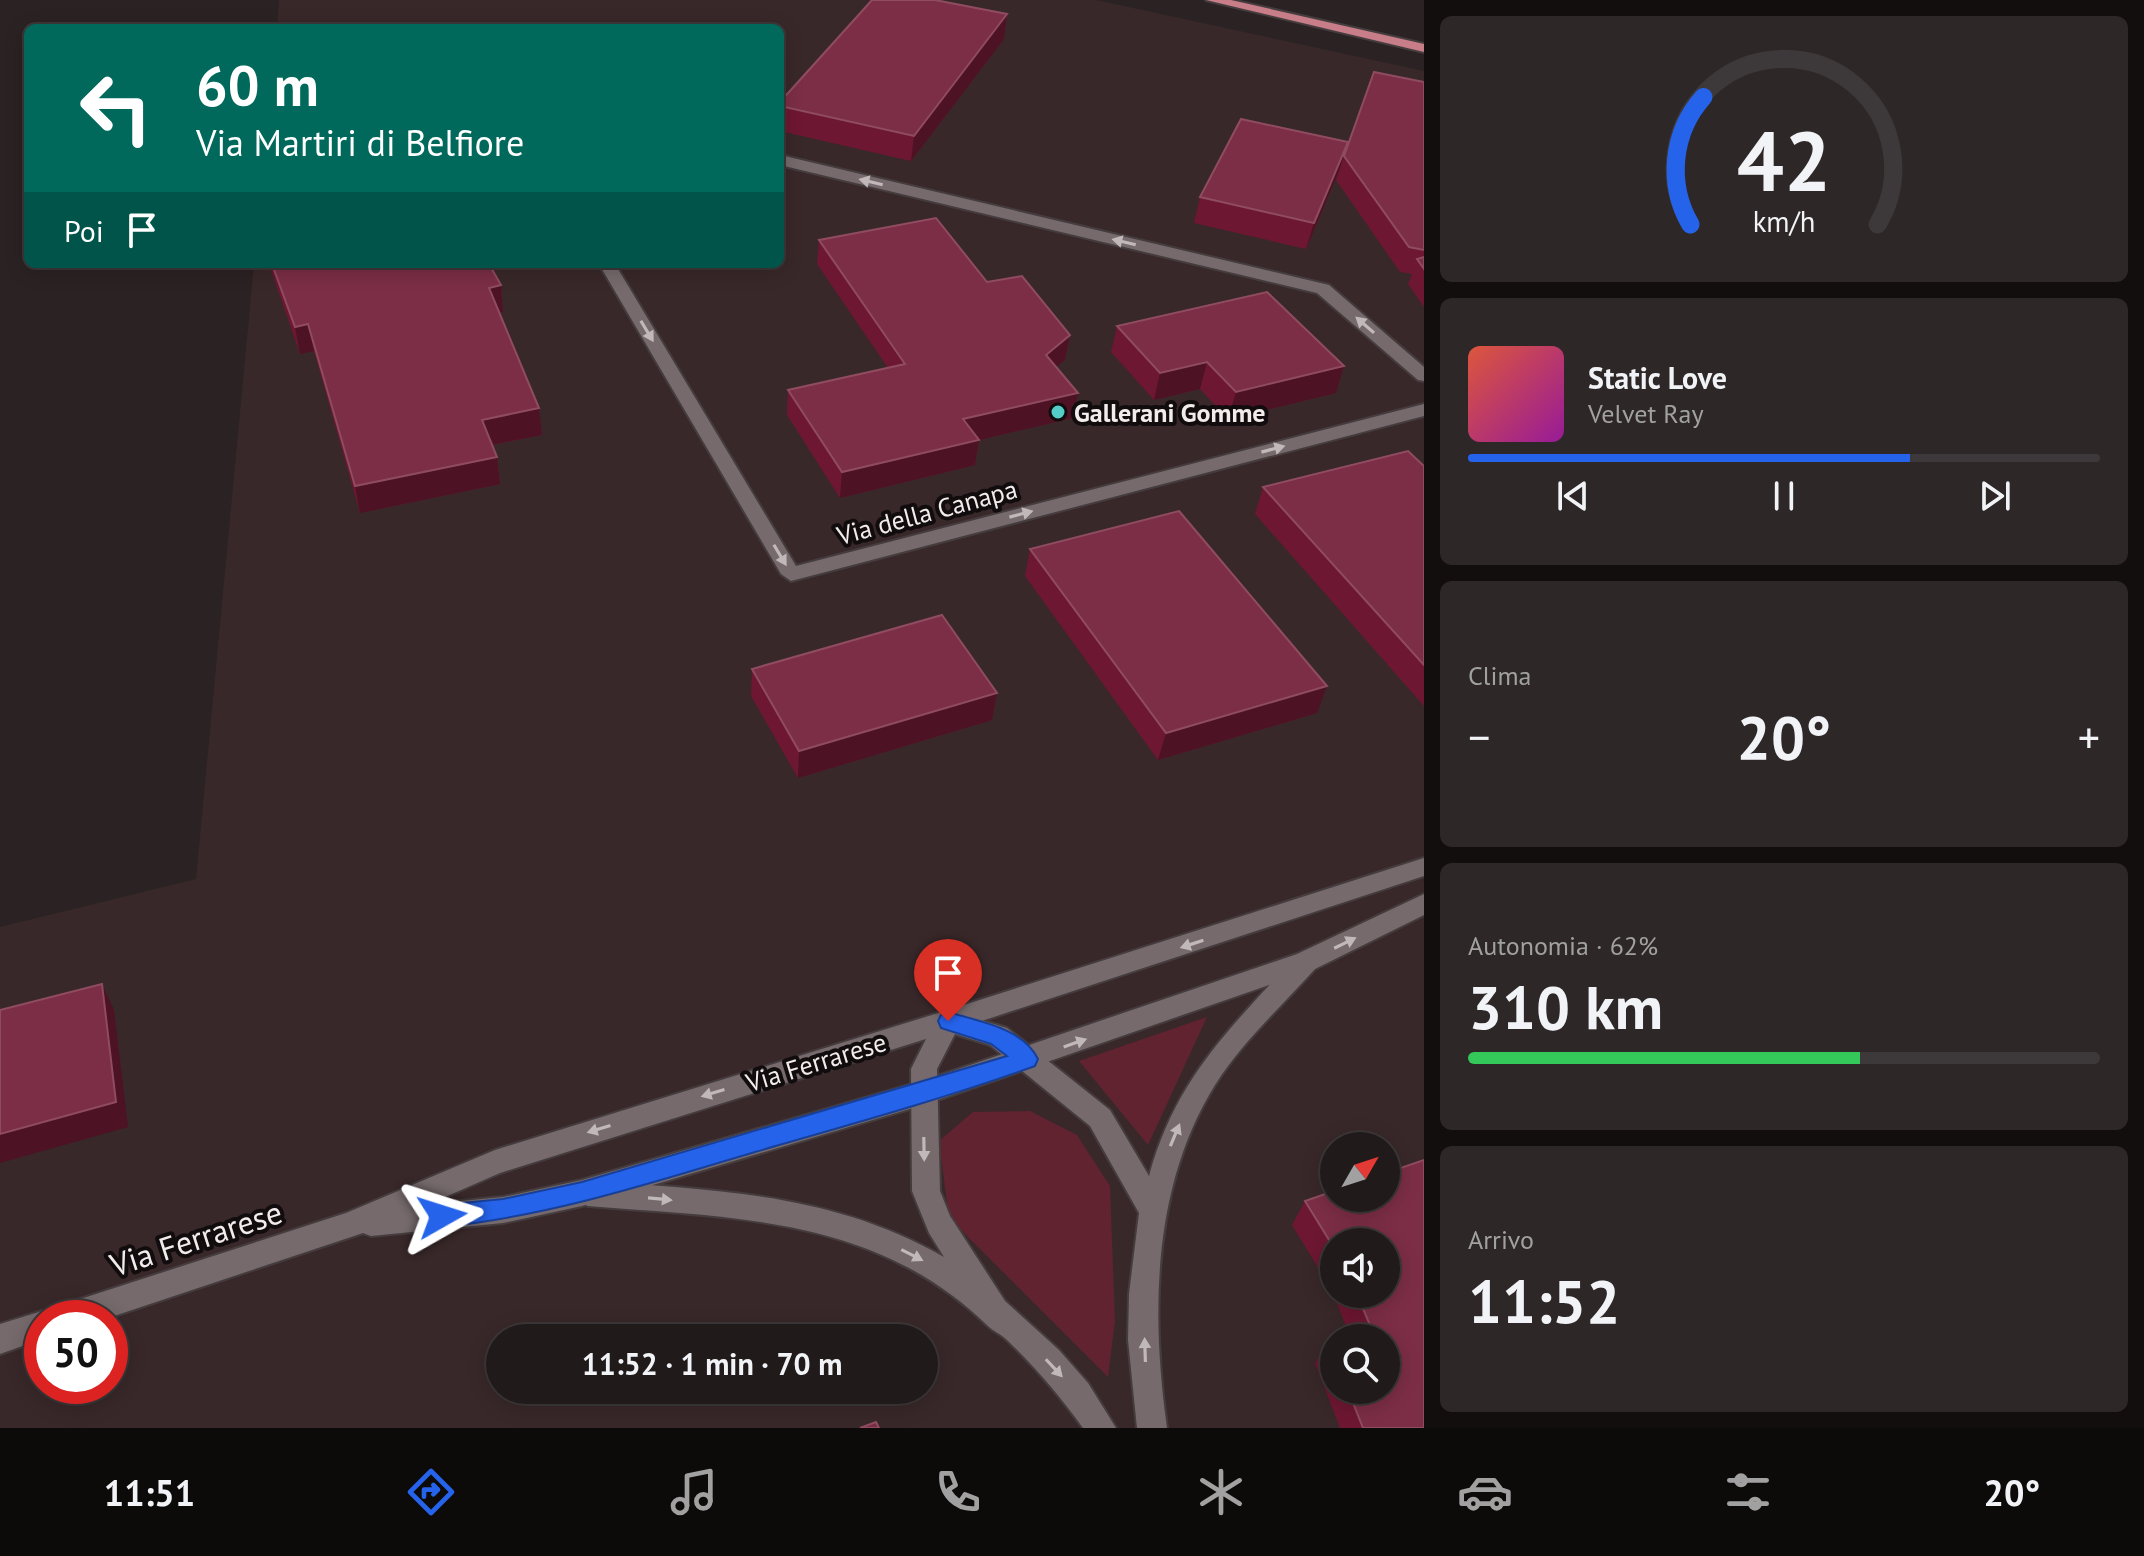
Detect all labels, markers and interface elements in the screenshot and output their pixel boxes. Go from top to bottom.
text: 60 m [196,49,319,121]
icon: left [64,56,168,160]
text: 42 [1737,106,1831,214]
text: Via Martiri di Belfiore [196,119,524,166]
one-way arrow [859,175,884,187]
text: km/h [1753,203,1815,240]
icon: arrive [120,208,164,252]
text: Poi [64,211,104,250]
one-way arrow [1112,235,1137,247]
one-way arrow [1356,317,1376,334]
one-way arrow [640,320,654,342]
text: Static Love [1588,358,1727,397]
place label: Gallerani Gomme [1074,396,1266,429]
text: Velvet Ray [1588,397,1704,430]
marker: Gallerani Gomme [1049,403,1067,421]
one-way arrow [1261,442,1285,455]
street label: Via della Canapa [832,472,1021,552]
icon: previous [1551,474,1595,518]
icon: pause [1762,474,1806,518]
icon: next [1973,474,2017,518]
one-way arrow [1009,508,1034,520]
one-way arrow [773,544,787,566]
text: Clima [1468,659,1531,692]
text: 20° [1737,698,1831,776]
text: − [1468,708,1490,765]
text: + [2078,708,2100,765]
text: Autonomia · 62% [1468,929,1658,962]
one-way arrow [1333,937,1356,950]
one-way arrow [1179,938,1203,951]
pin [914,939,982,1021]
icon: arrive [926,951,970,995]
text: 310 km [1468,968,1663,1046]
street label: Via Ferrarese [741,1025,890,1099]
one-way arrow [1063,1036,1087,1048]
one-way arrow [701,1087,725,1100]
one-way arrow [587,1123,611,1136]
one-way arrow [1168,1124,1181,1147]
north arrow [1320,1132,1400,1212]
map controls [1320,1132,1400,1404]
one-way arrow [918,1137,930,1162]
position arrow [400,1174,484,1258]
street label: Via Ferrarese [104,1190,287,1286]
one-way arrow [648,1193,673,1206]
text: Arrivo [1468,1223,1534,1256]
button: sound [1320,1228,1400,1308]
one-way arrow [900,1248,923,1262]
text: 11:52 [1468,1262,1620,1340]
speed limit sign: 50 [24,1300,128,1404]
button: search [1320,1324,1400,1404]
one-way arrow [1139,1337,1152,1362]
text: 11:52 · 1 min · 70 m [582,1344,842,1383]
one-way arrow [1045,1359,1063,1378]
icon: directions [403,1464,459,1520]
icon: music [666,1464,722,1520]
icon: phone [930,1464,986,1520]
icon: climate [1193,1464,1249,1520]
icon: car [1457,1464,1513,1520]
icon: filters [1720,1464,1776,1520]
text: 11:51 [104,1469,195,1516]
text: 20° [1984,1469,2040,1516]

